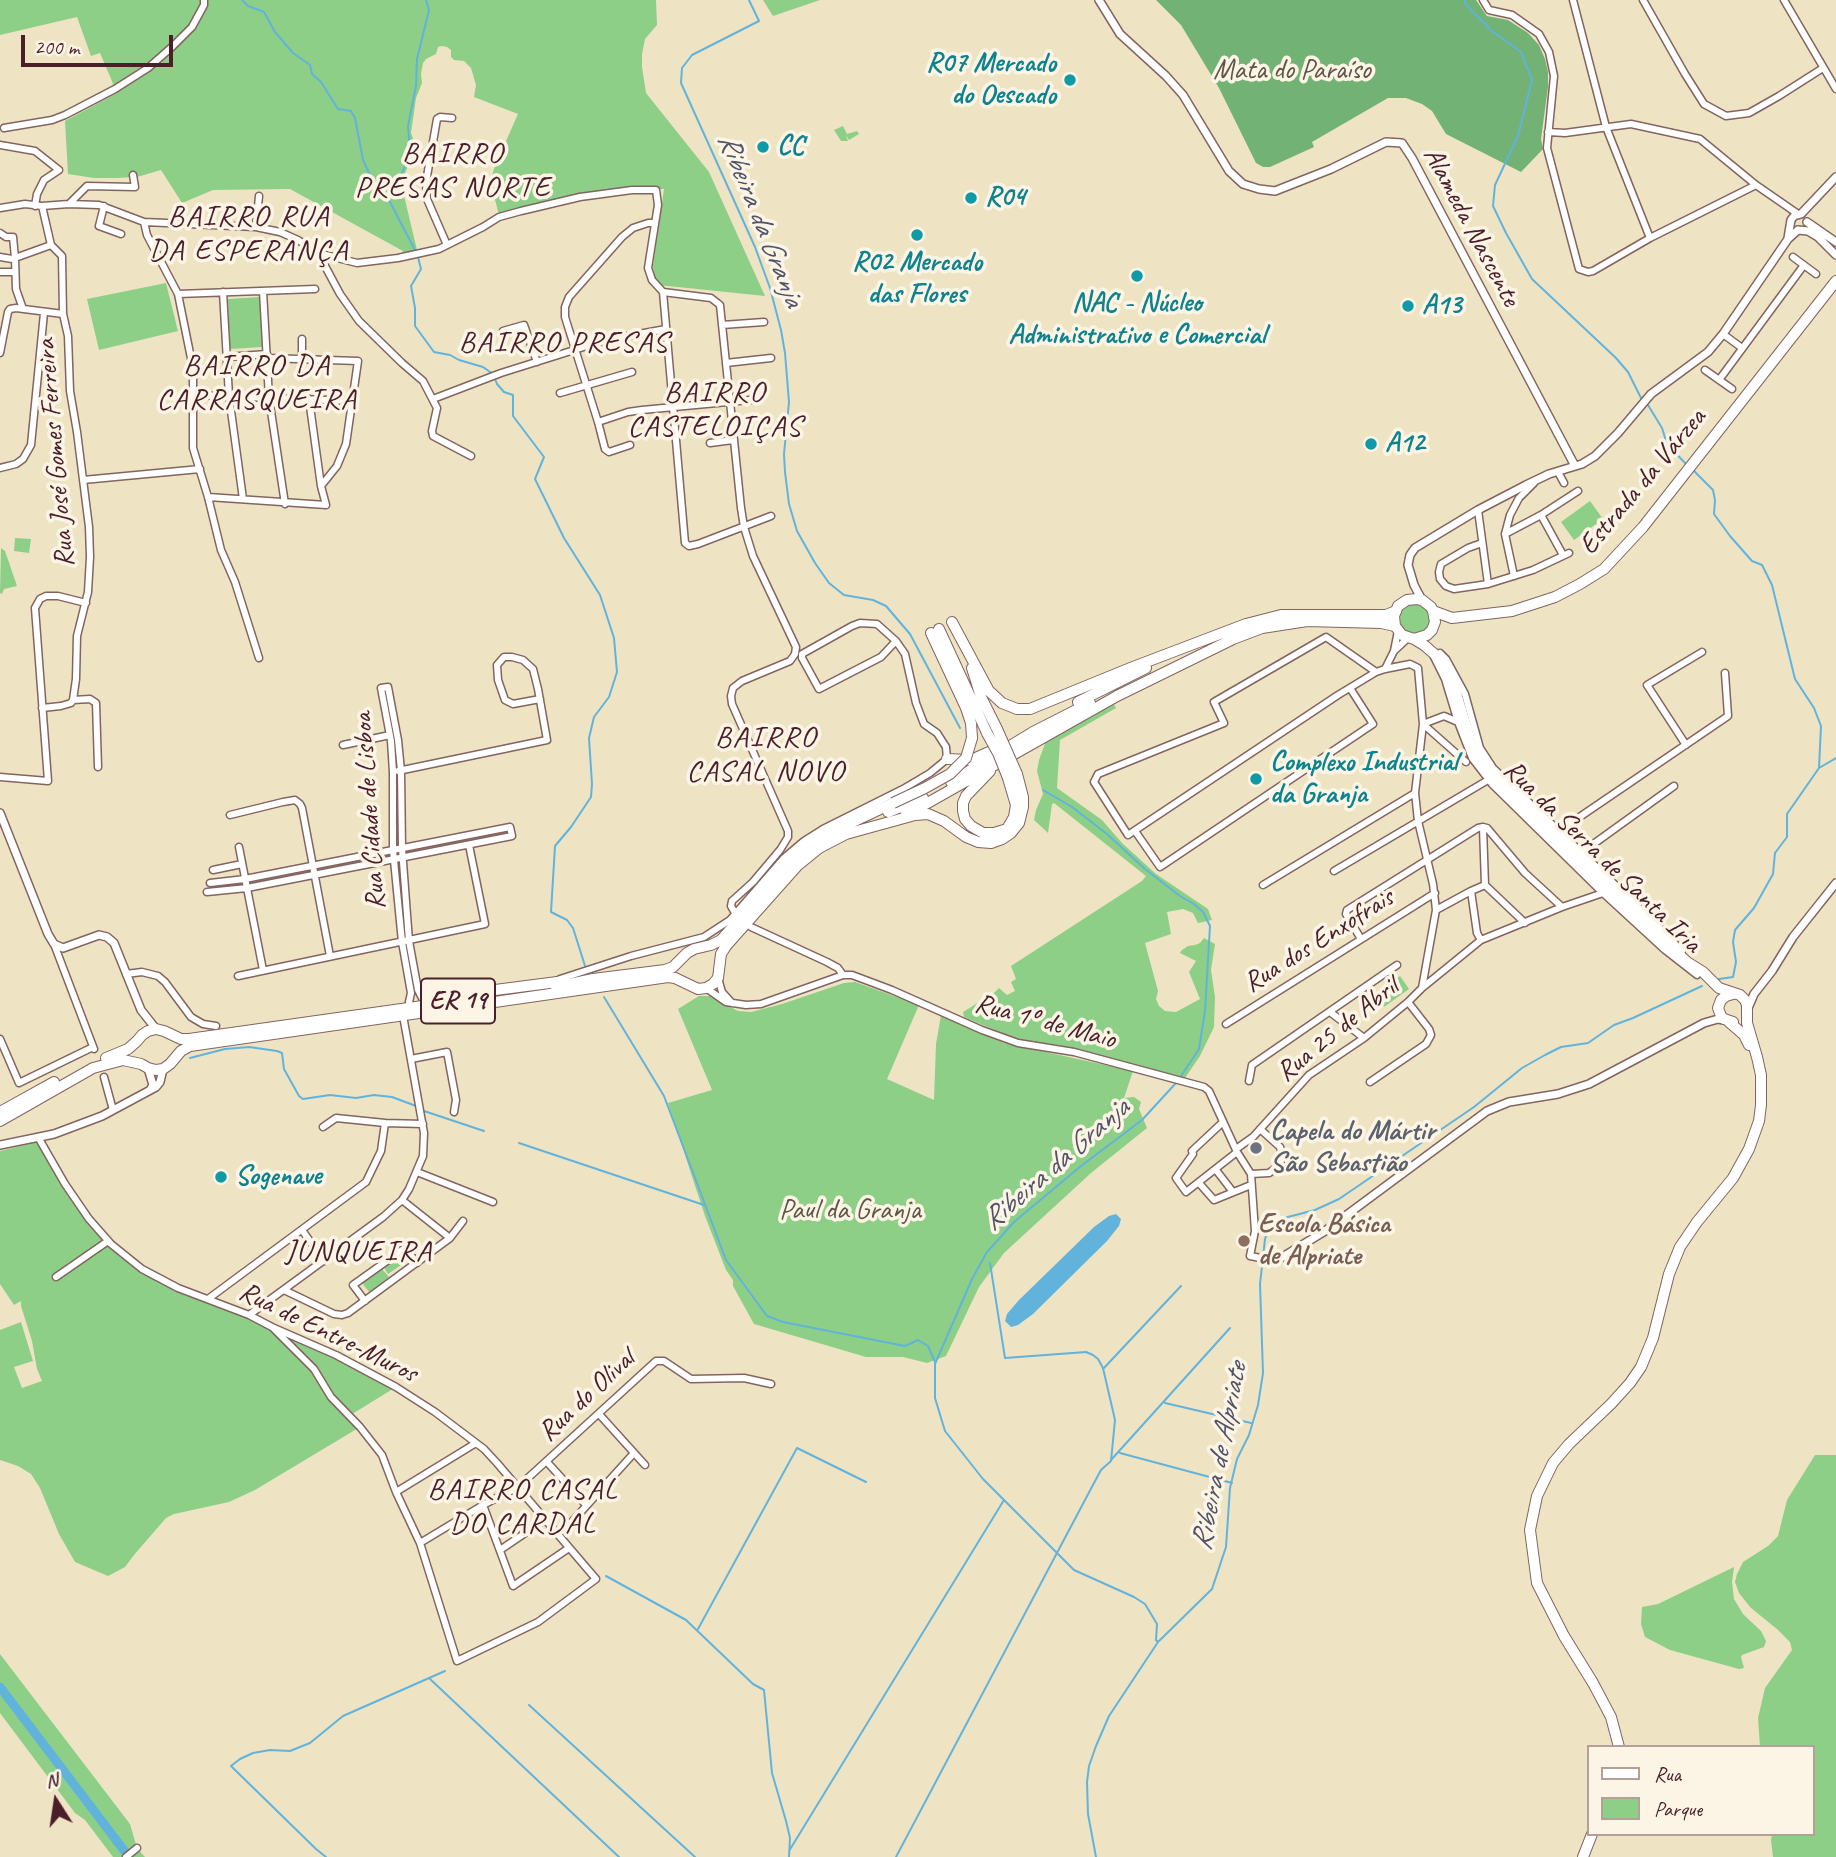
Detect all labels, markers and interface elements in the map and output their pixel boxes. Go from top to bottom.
scale bar [24,21,177,65]
text: 200 m [34,34,79,60]
place label: R07 Mercado do Oescado [926,47,1056,113]
park label: Mata do Paraíso [1213,54,1371,88]
marker: R07 Mercado do Oescado [1062,72,1078,88]
water label: Ribeira da Granja [709,128,811,312]
place label: CC [777,130,804,164]
district label: BAIRRO PRESAS NORTE [357,136,549,206]
marker: CC [755,139,771,155]
street label: Alameda Nascente [1415,142,1527,312]
place label: R04 [985,181,1025,215]
marker: R04 [963,190,979,206]
district label: BAIRRO RUA DA ESPERANÇA [150,199,348,270]
marker: R02 Mercado das Flores [909,227,925,243]
place label: R02 Mercado das Flores [852,246,982,312]
marker: NAC - Núcleo Administrativo e Comercial [1129,268,1145,284]
place label: NAC - Núcleo Administrativo e Comercial [1008,287,1266,353]
place label: A13 [1422,289,1462,323]
marker: A13 [1400,298,1416,314]
district label: BAIRRO PRESAS [462,325,666,361]
street label: Rua José Gomes Ferreira [29,337,83,569]
district label: BAIRRO DA CARRASQUEIRA [160,348,354,418]
district label: BAIRRO CASTELOIÇAS [628,375,802,446]
street label: Estrada da Várzea [1572,402,1714,562]
place label: A12 [1385,427,1425,461]
marker: A12 [1363,436,1379,452]
street label: Rua Cidade de Lisboa [346,711,394,911]
district label: BAIRRO CASAL NOVO [688,720,844,790]
place label: Complexo Industrial da Granja [1270,746,1458,812]
street label: Rua da Serra de Santa Iria [1496,754,1708,960]
marker: Complexo Industrial da Granja [1248,771,1264,787]
street label: Rua dos Enxofrais [1238,881,1400,1001]
street label: Rua 25 de Abril [1270,970,1406,1090]
road number: ER 19 [421,978,495,1024]
street label: Rua 1º de Maio [971,987,1119,1057]
water label: Ribeira da Granja [975,1091,1137,1239]
place label: Capela do Mártir São Sebastião [1270,1115,1435,1181]
marker: Capela do Mártir São Sebastião [1248,1140,1264,1156]
place label: Sogenave [235,1160,321,1194]
marker: Sogenave [213,1169,229,1185]
park label: Paul da Granja [779,1194,921,1228]
place label: Escola Básica de Alpriate [1258,1208,1390,1274]
marker: Escola Básica de Alpriate [1236,1233,1252,1249]
district label: JUNQUEIRA [286,1234,432,1270]
street label: Rua de Entre-Muros [233,1275,423,1391]
street label: Rua do Olival [532,1343,642,1449]
water label: Ribeira de Alpriate [1184,1360,1256,1554]
district label: BAIRRO CASAL DO CARDAL [431,1472,615,1542]
legend [1588,1745,1815,1836]
text: Rua [1654,1761,1681,1787]
north arrow [21,1766,91,1836]
text: N [43,1767,60,1793]
text: Parque [1654,1796,1702,1822]

